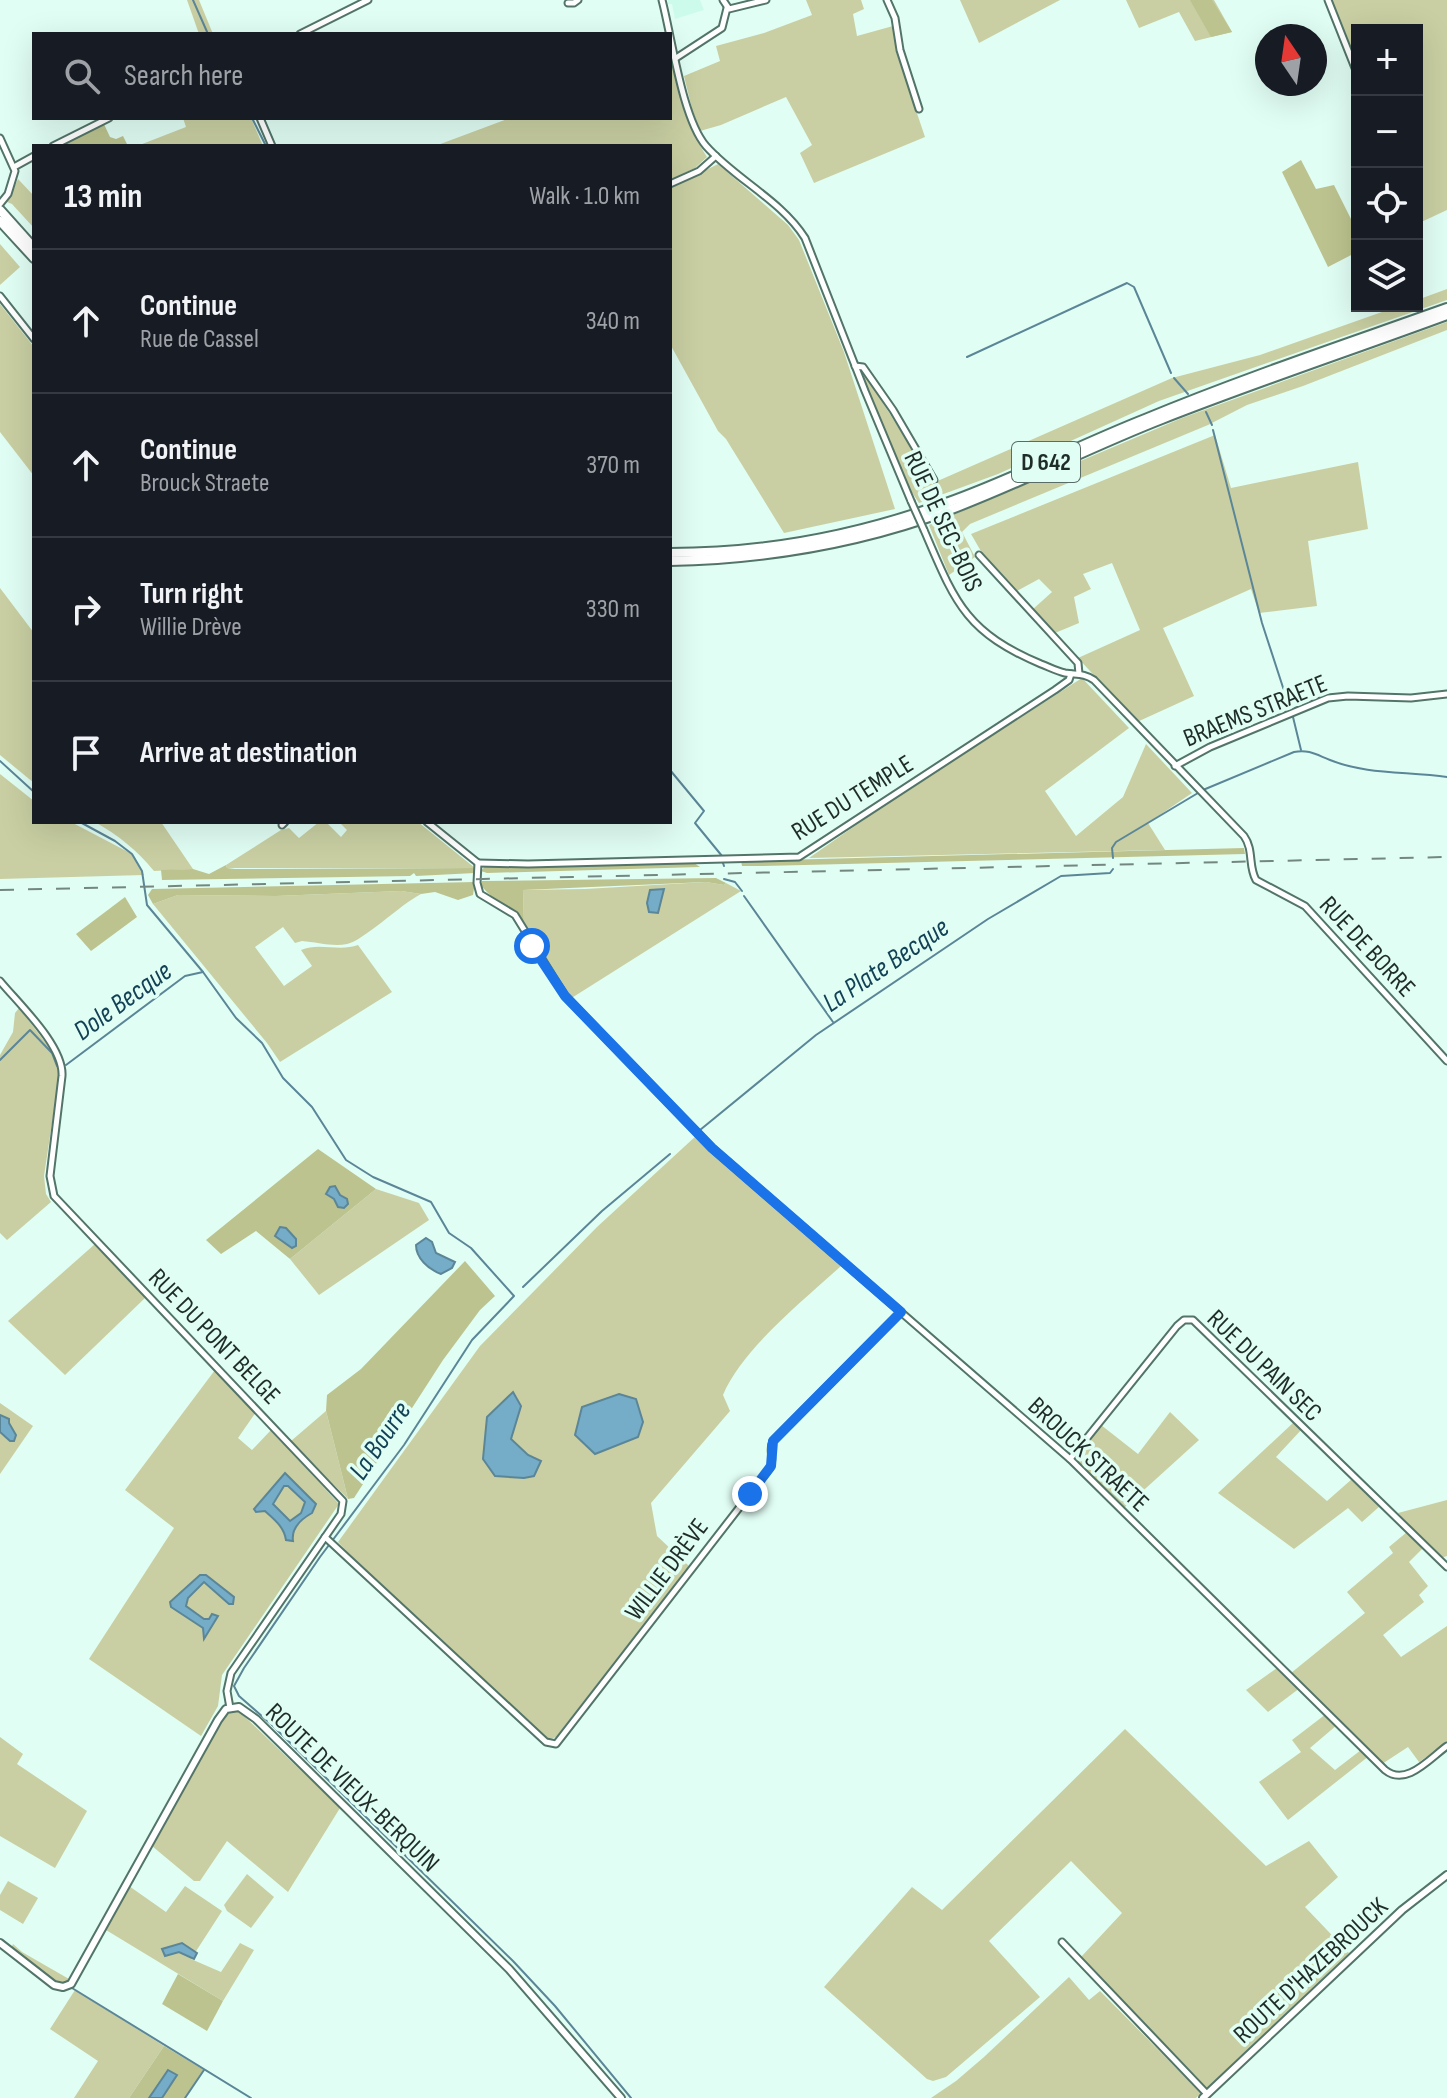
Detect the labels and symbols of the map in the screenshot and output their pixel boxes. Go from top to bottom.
north arrow [1255,24,1327,96]
road number: D 642 [1012,442,1080,482]
street label: RUE DE SEC-BOIS [897,446,989,597]
street label: BRAEMS STRAETE [1179,668,1332,754]
street label: RUE DU TEMPLE [786,749,919,848]
street label: RUE DE BORRE [1312,890,1421,1004]
water label: La Plate Becque [817,911,955,1019]
route start [514,928,550,964]
water label: Dole Becque [67,955,178,1048]
street label: RUE DU PONT BELGE [142,1263,286,1411]
street label: RUE DU PAIN SEC [1200,1304,1328,1429]
street label: BROUCK STRAETE [1021,1391,1155,1519]
water label: La Bourre [342,1396,418,1486]
route end [732,1476,768,1512]
street label: WILLIE DRÈVE [619,1513,716,1627]
street label: ROUTE DE VIEUX-BERQUIN [259,1697,445,1879]
street label: ROUTE D'HAZEBROUCK [1227,1892,1395,2050]

